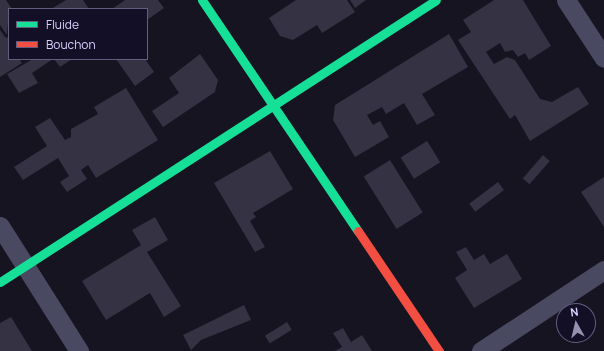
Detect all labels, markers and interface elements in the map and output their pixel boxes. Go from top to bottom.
legend [8,8,148,60]
text: Fluide [46,16,79,33]
text: Bouchon [46,36,96,53]
north arrow [556,303,596,343]
text: N [569,304,579,320]

